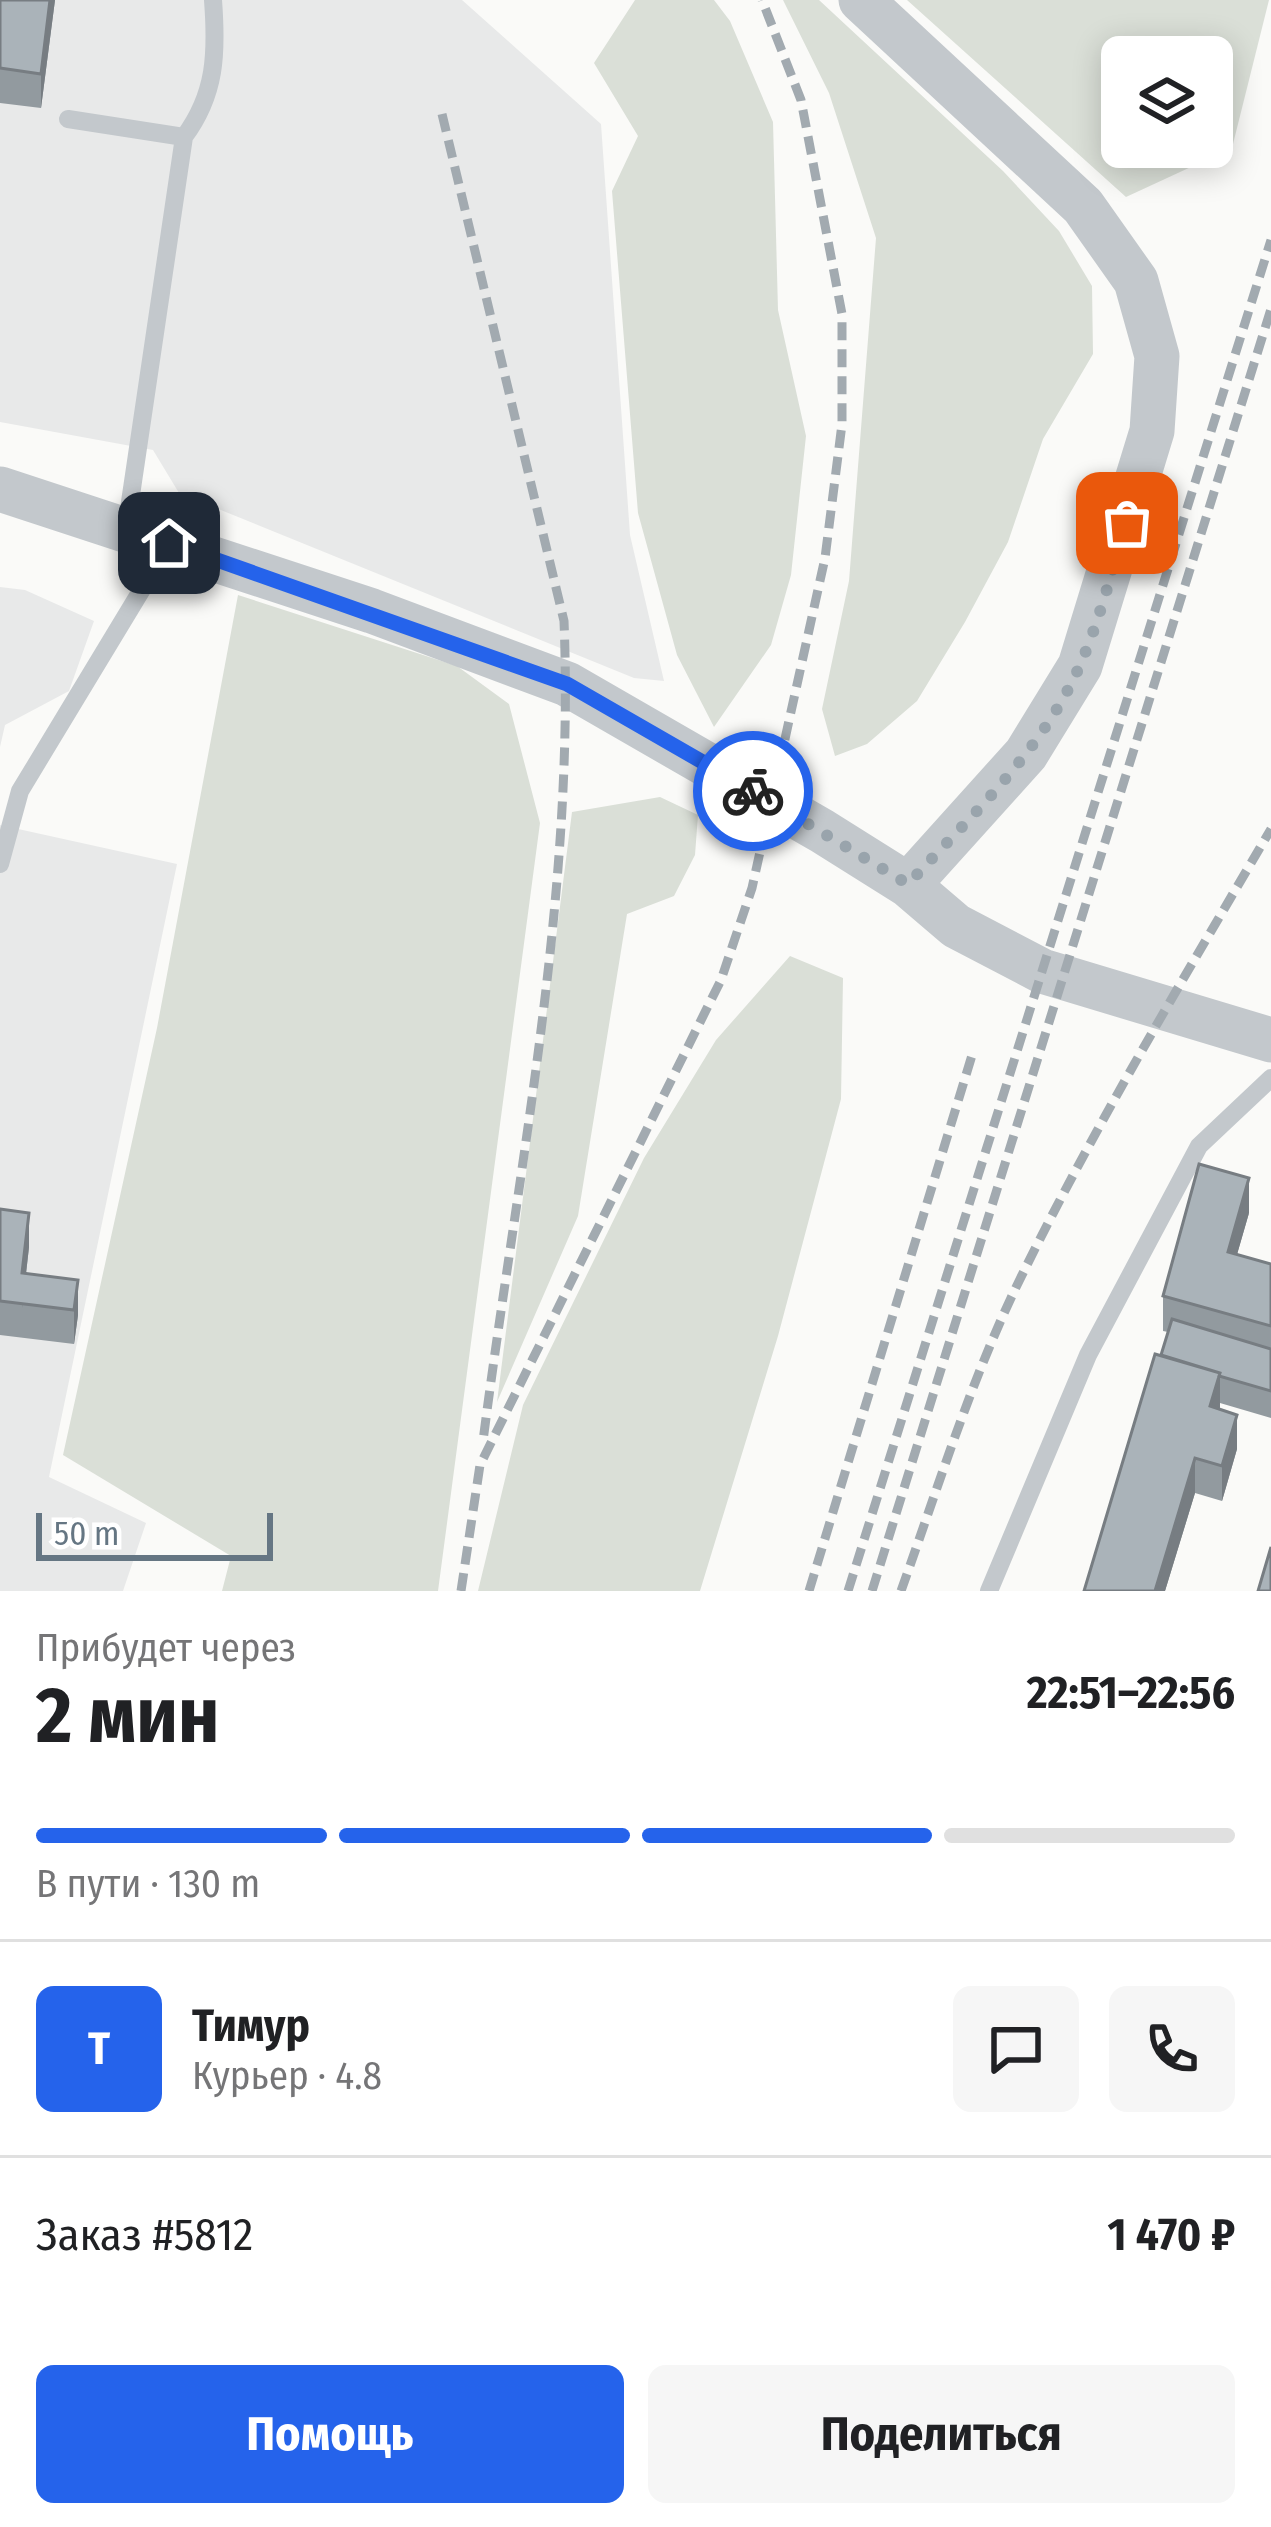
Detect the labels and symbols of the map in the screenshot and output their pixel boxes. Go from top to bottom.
pin [1076,472,1178,574]
pin [118,492,220,594]
courier [693,731,813,851]
scale bar [36,1507,273,1560]

